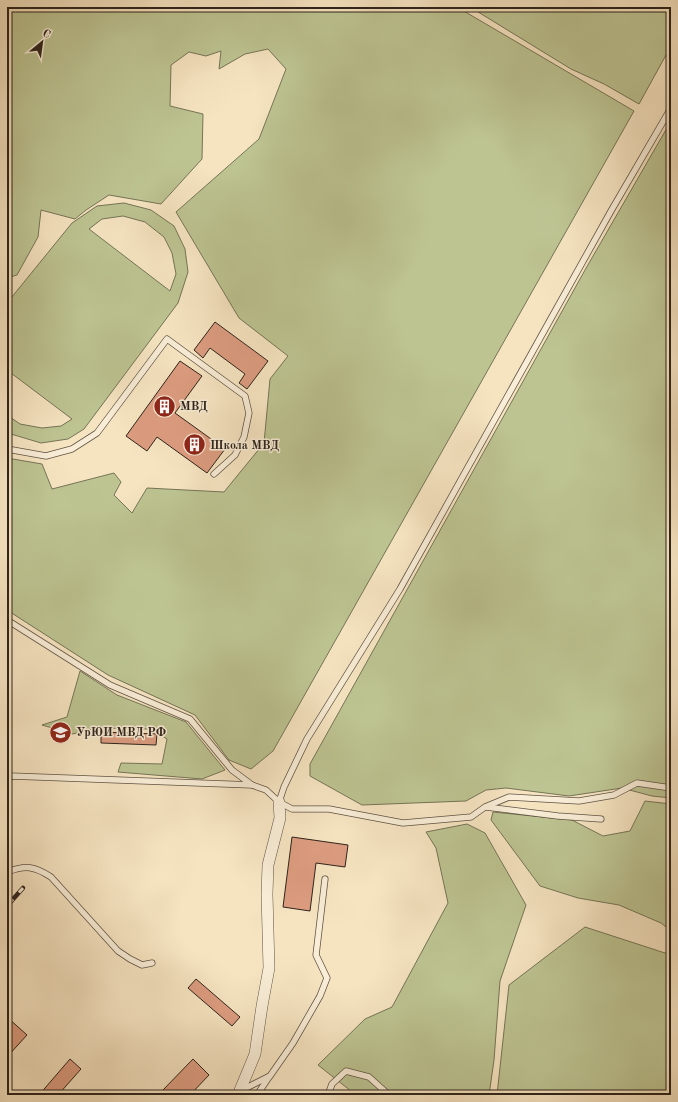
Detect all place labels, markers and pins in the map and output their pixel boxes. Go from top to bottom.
building icon: МВД [151,393,177,419]
place label: МВД [180,401,208,413]
building icon: Школа МВД [181,432,207,458]
place label: Школа МВД [210,440,279,452]
school or university icon: УрЮИ МВД РФ [48,719,74,745]
place label: УрЮИ МВД РФ [76,727,166,739]

